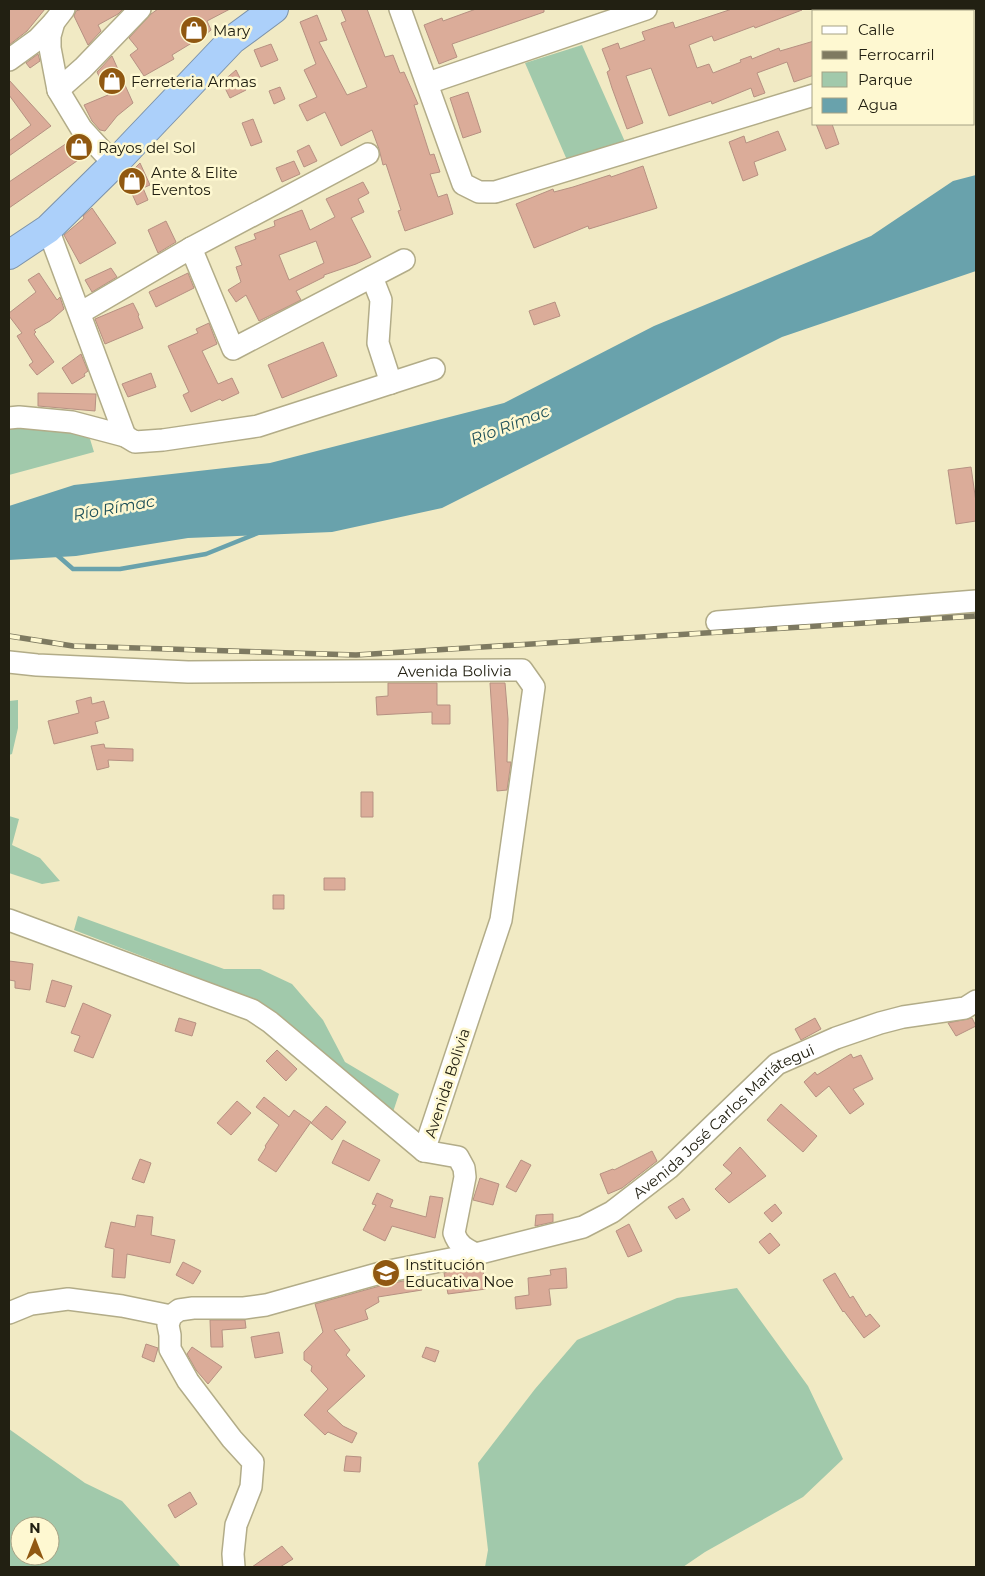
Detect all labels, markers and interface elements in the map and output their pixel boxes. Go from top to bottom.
legend [812,10,975,125]
shop icon: Mary [179,15,209,45]
text: Calle [858,20,895,39]
place label: Mary [213,21,251,40]
text: Ferrocarril [858,45,935,64]
shop icon: Ferreteria Armas [97,66,127,96]
text: Parque [858,70,913,89]
place label: Ferreteria Armas [131,72,256,91]
text: Agua [858,95,898,114]
shop icon: Rayos del Sol [64,132,94,162]
place label: Rayos del Sol [98,138,196,157]
place label: Ante & Elite Eventos [151,163,238,199]
shop icon: Ante & Elite Eventos [117,166,147,196]
water label: Río Rímac [468,401,552,449]
water label: Río Rímac [72,491,156,525]
street label: Avenida Bolivia [397,661,512,680]
street label: Avenida Bolivia [420,1026,474,1140]
street label: Avenida José Carlos Mariátegui [629,1039,817,1202]
place label: Institución Educativa Noe [405,1255,514,1291]
school or university icon: Institución Educativa Noe [371,1258,401,1288]
north arrow [10,1516,60,1566]
text: N [29,1519,41,1537]

